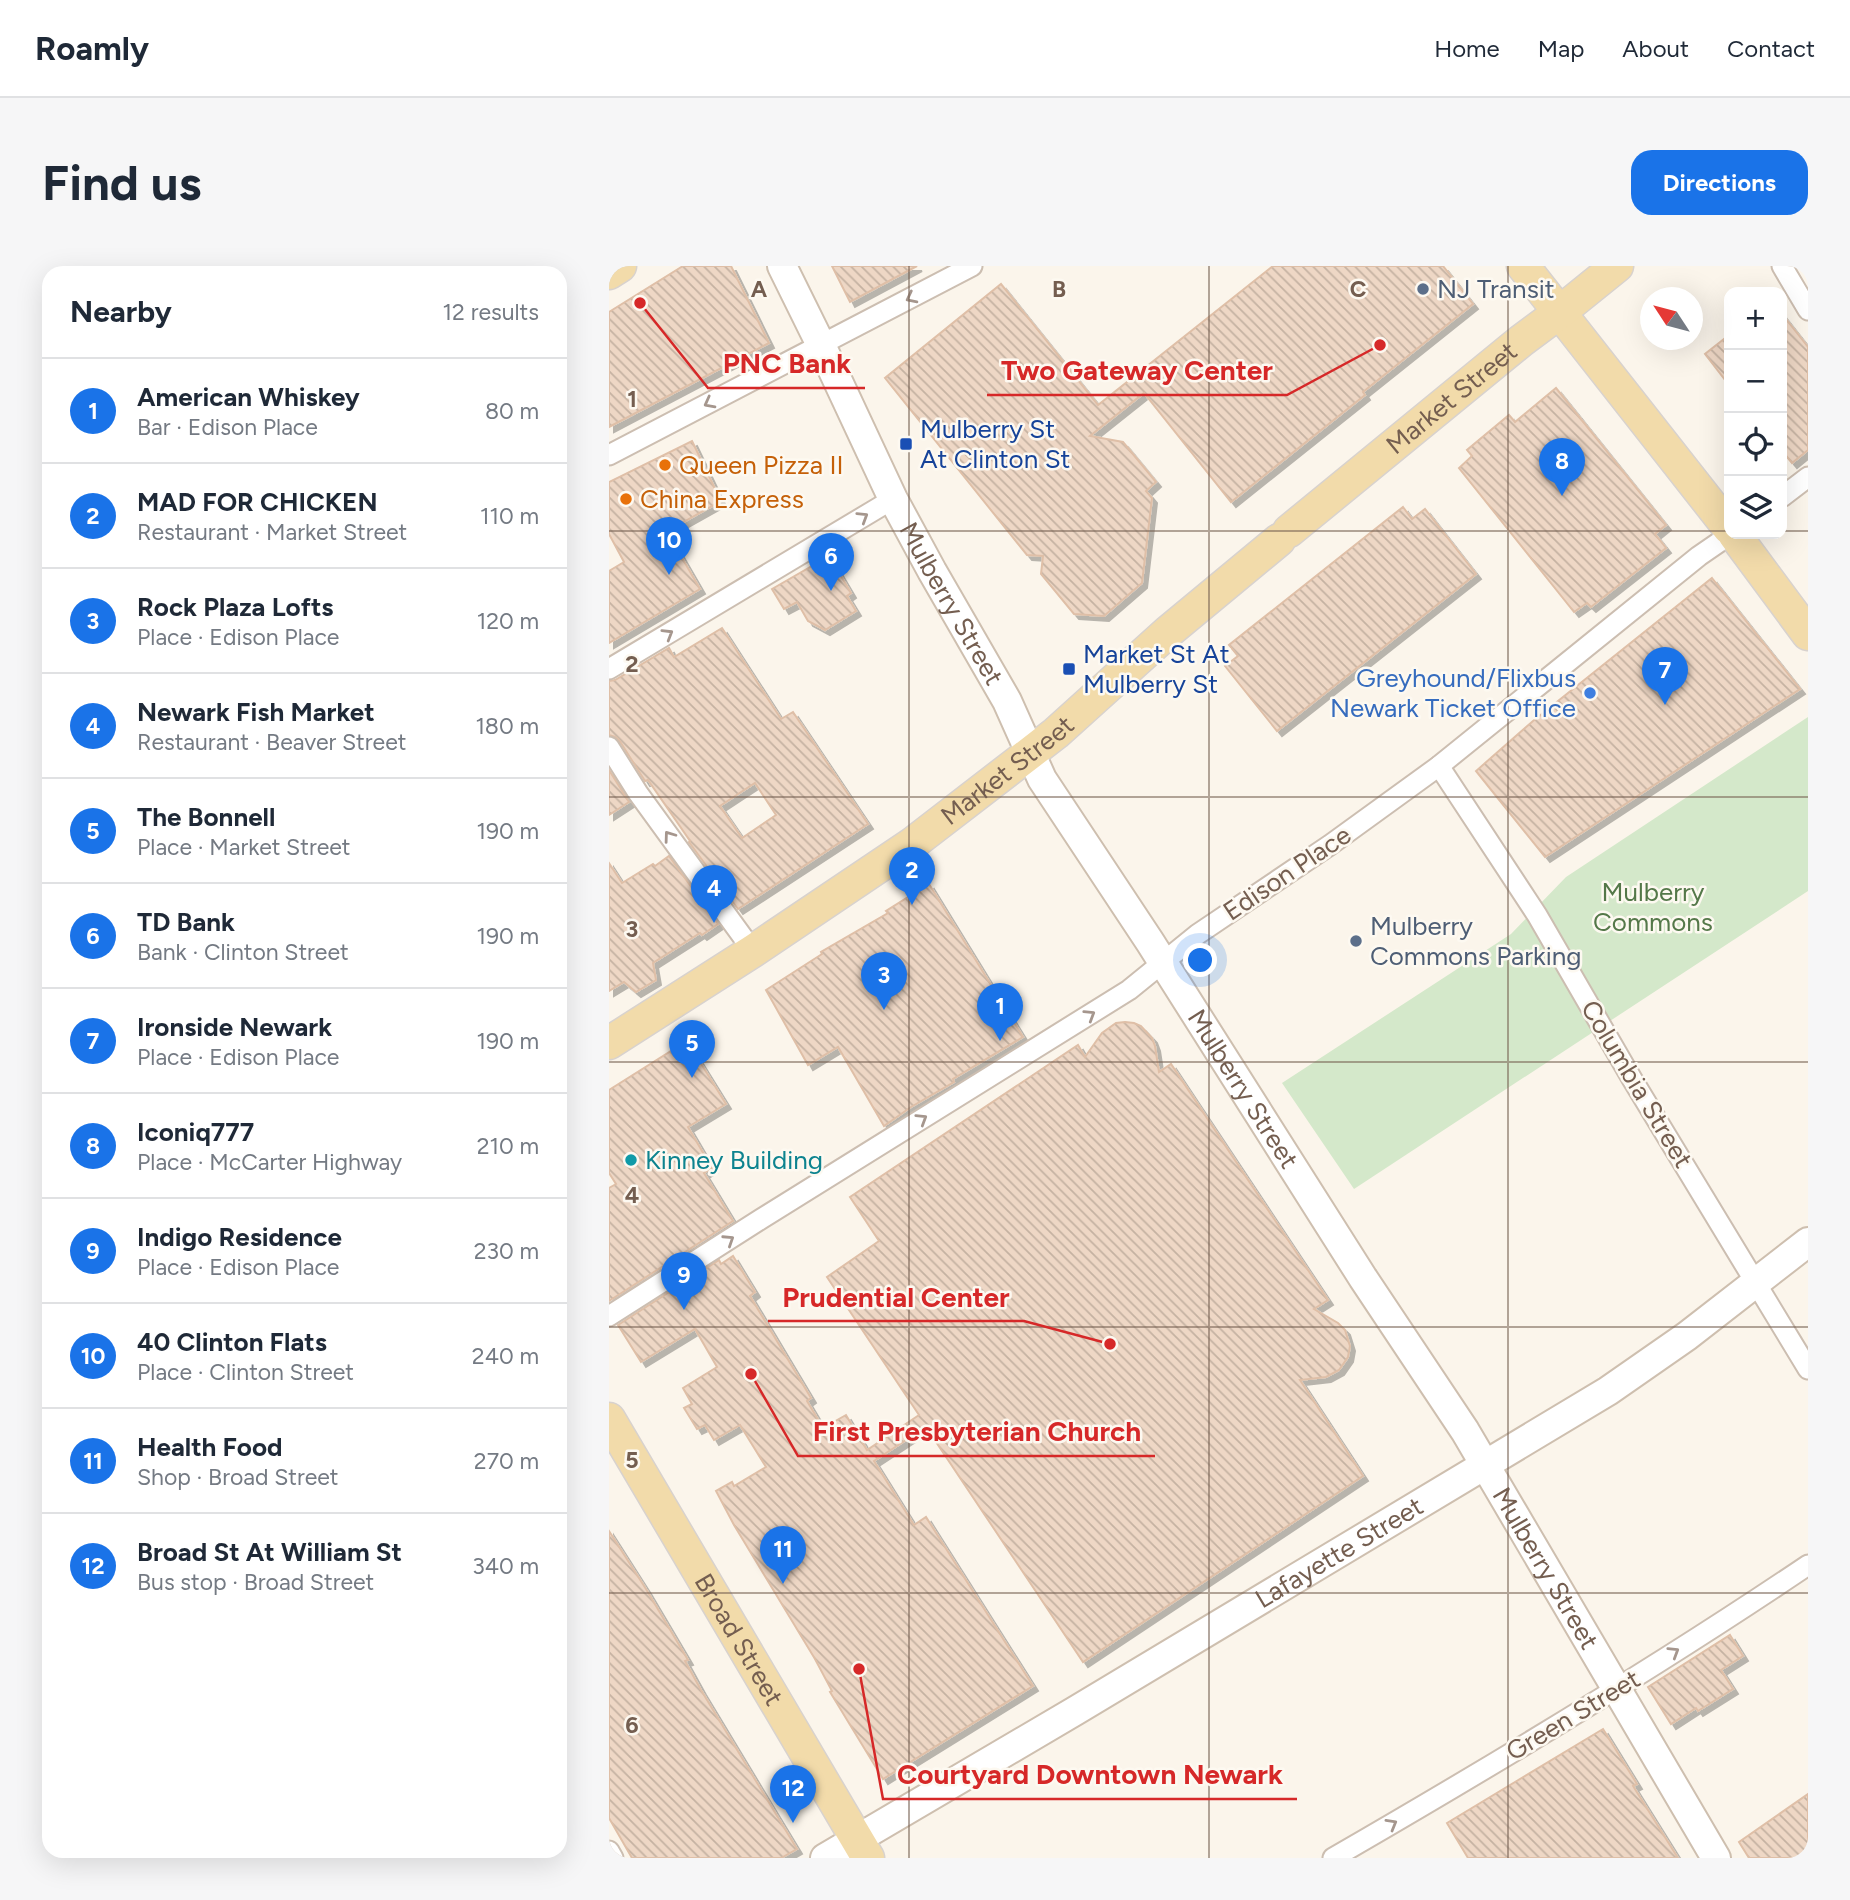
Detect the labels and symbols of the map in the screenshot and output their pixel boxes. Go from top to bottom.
place label: NJ Transit [1437,273,1555,305]
text: A [751,275,768,303]
text: B [1052,275,1066,303]
text: C [1350,275,1367,303]
marker: NJ Transit [1415,281,1431,297]
north arrow [1640,287,1703,350]
one-way arrow [906,289,918,303]
street label: Market Street [1380,335,1524,461]
callout: PNC Bank [708,339,865,388]
text: PNC Bank [723,346,851,380]
callout: Two Gateway Center [987,346,1287,395]
text: Two Gateway Center [1001,353,1273,387]
text: 1 [627,385,637,413]
one-way arrow [704,394,717,408]
place label: Mulberry St At Clinton St [920,413,1071,475]
marker: Mulberry St At Clinton St [898,436,914,452]
pin: 8 [1539,438,1585,496]
place label: Queen Pizza II [679,449,844,481]
marker: Queen Pizza II [657,457,673,473]
place label: China Express [640,483,804,515]
marker: China Express [618,491,634,507]
one-way arrow [855,513,868,526]
pin: 10 [646,517,692,575]
street label: Mulberry Street [893,517,1010,691]
pin: 6 [808,533,854,591]
one-way arrow [660,629,673,642]
place label: Market St At Mulberry St [1083,638,1230,700]
pin: 7 [1642,647,1688,705]
text: 2 [625,650,639,678]
marker: Market St At Mulberry St [1061,661,1077,677]
place label: Greyhound/Flixbus Newark Ticket Office [1330,662,1576,724]
marker: Greyhound/Flixbus Newark Ticket Office [1582,685,1598,701]
street label: Market Street [934,709,1081,832]
street label: Edison Place [1217,819,1357,927]
one-way arrow [665,831,677,844]
pin: 2 [889,847,935,905]
pin: 4 [691,865,737,923]
park label: Mulberry Commons [1593,876,1713,938]
place label: Mulberry Commons Parking [1370,910,1581,972]
text: 3 [626,915,638,943]
marker: Mulberry Commons Parking [1348,933,1364,949]
your location [1183,943,1217,977]
pin: 3 [861,952,907,1010]
pin: 1 [977,983,1023,1041]
street label: Columbia Street [1574,994,1700,1174]
street label: Mulberry Street [1181,1003,1306,1175]
one-way arrow [1082,1010,1095,1023]
pin: 5 [669,1020,715,1078]
one-way arrow [914,1115,927,1128]
place label: Kinney Building [645,1144,823,1176]
marker: Kinney Building [623,1152,639,1168]
text: 4 [625,1181,639,1209]
one-way arrow [721,1235,734,1248]
pin: 9 [661,1252,707,1310]
callout: Prudential Center [768,1272,1024,1321]
text: Prudential Center [782,1280,1010,1314]
callout: First Presbyterian Church [798,1407,1155,1456]
text: First Presbyterian Church [813,1414,1141,1448]
text: 5 [625,1446,639,1474]
street label: Mulberry Street [1486,1482,1606,1655]
street label: Lafayette Street [1249,1490,1429,1615]
pin: 11 [760,1526,806,1584]
street label: Broad Street [688,1568,790,1711]
one-way arrow [1666,1648,1679,1661]
street label: Green Street [1500,1662,1646,1768]
text: 6 [625,1711,639,1739]
callout: Courtyard Downtown Newark [883,1750,1297,1799]
text: Courtyard Downtown Newark [897,1757,1283,1791]
pin: 12 [770,1765,816,1823]
one-way arrow [1384,1819,1397,1832]

